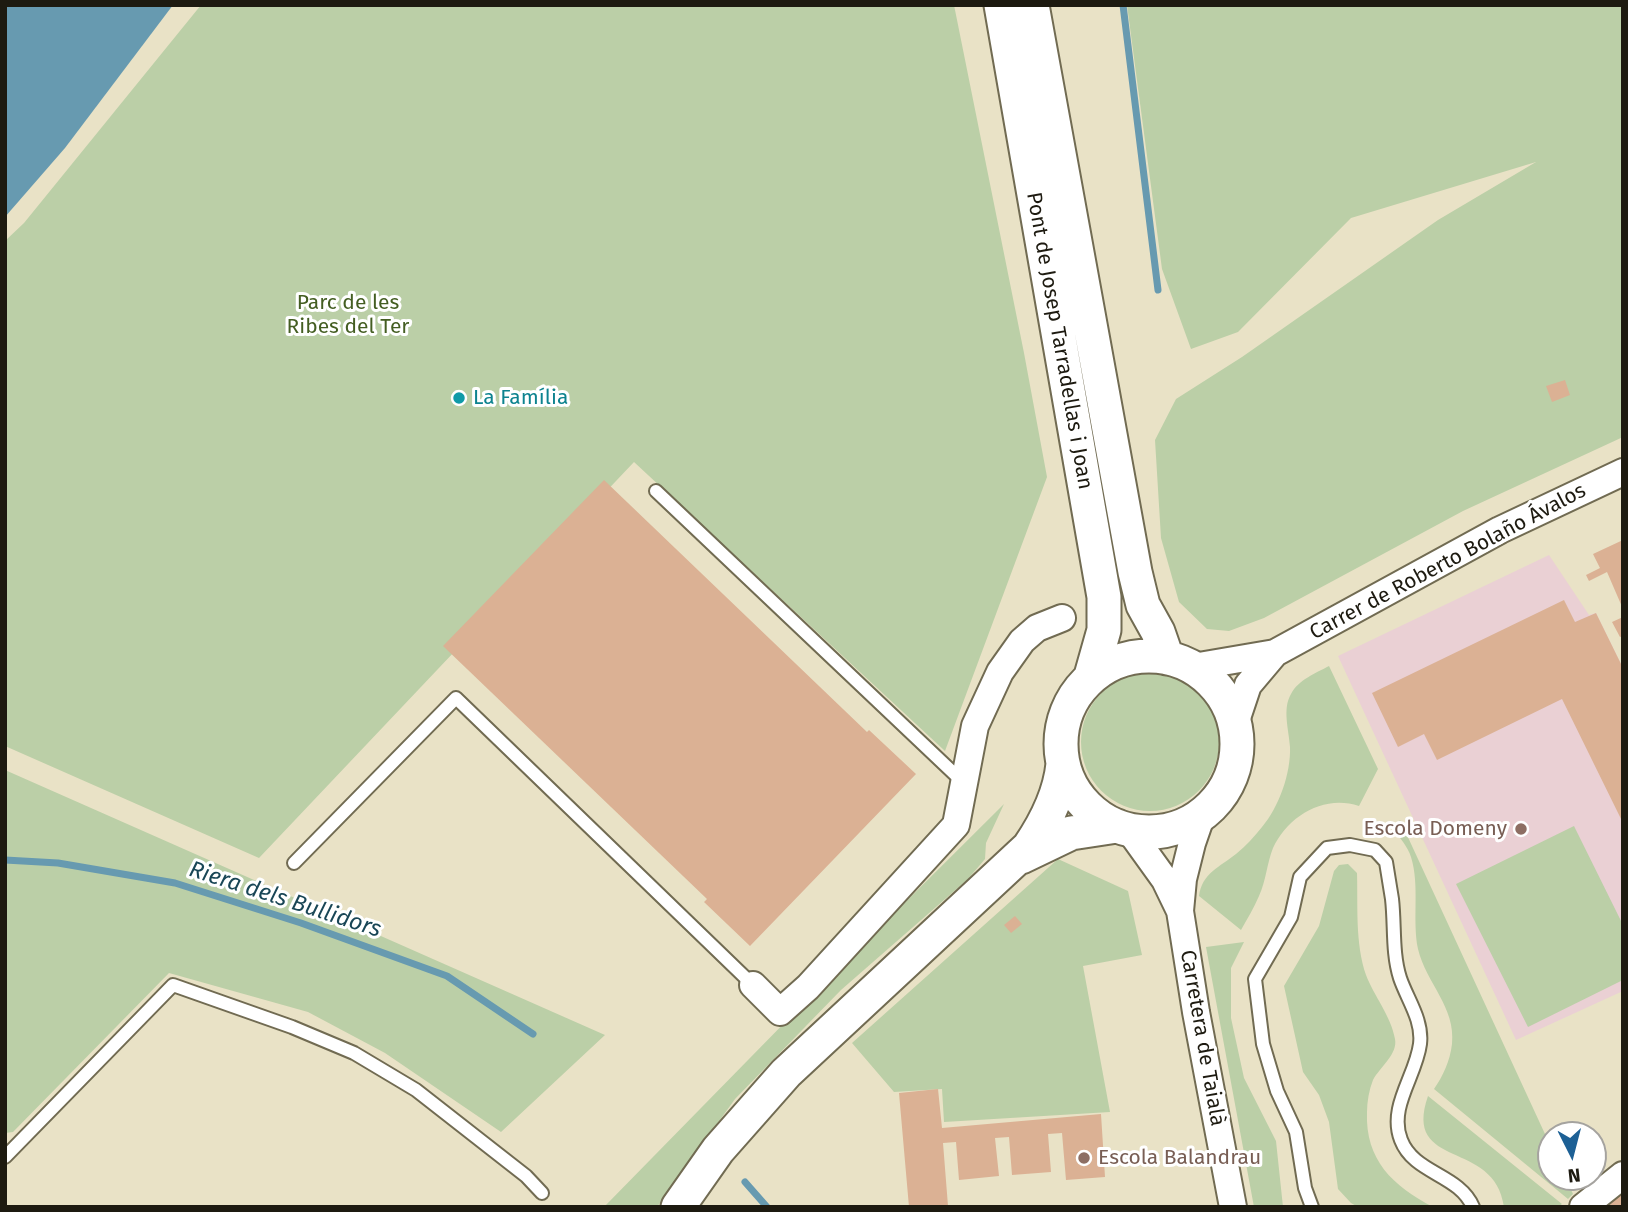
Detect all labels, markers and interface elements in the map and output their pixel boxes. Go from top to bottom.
street label: Pont de Josep Tarradellas i Joan [1020,190,1098,492]
park label: Parc de les Ribes del Ter [287,290,409,340]
place label: La Família [473,385,568,411]
marker: La Família [451,390,467,406]
street label: Carrer de Roberto Bolaño Ávalos [1306,478,1590,646]
place label: Escola Domeny [1363,816,1507,842]
marker: Escola Domeny [1513,821,1529,837]
water label: Riera dels Bullidors [185,856,385,944]
street label: Carretera de Taialà [1174,948,1230,1128]
north arrow [1537,1121,1607,1191]
place label: Escola Balandrau [1098,1145,1261,1171]
marker: Escola Balandrau [1076,1150,1092,1166]
text: N [1567,1163,1582,1187]

